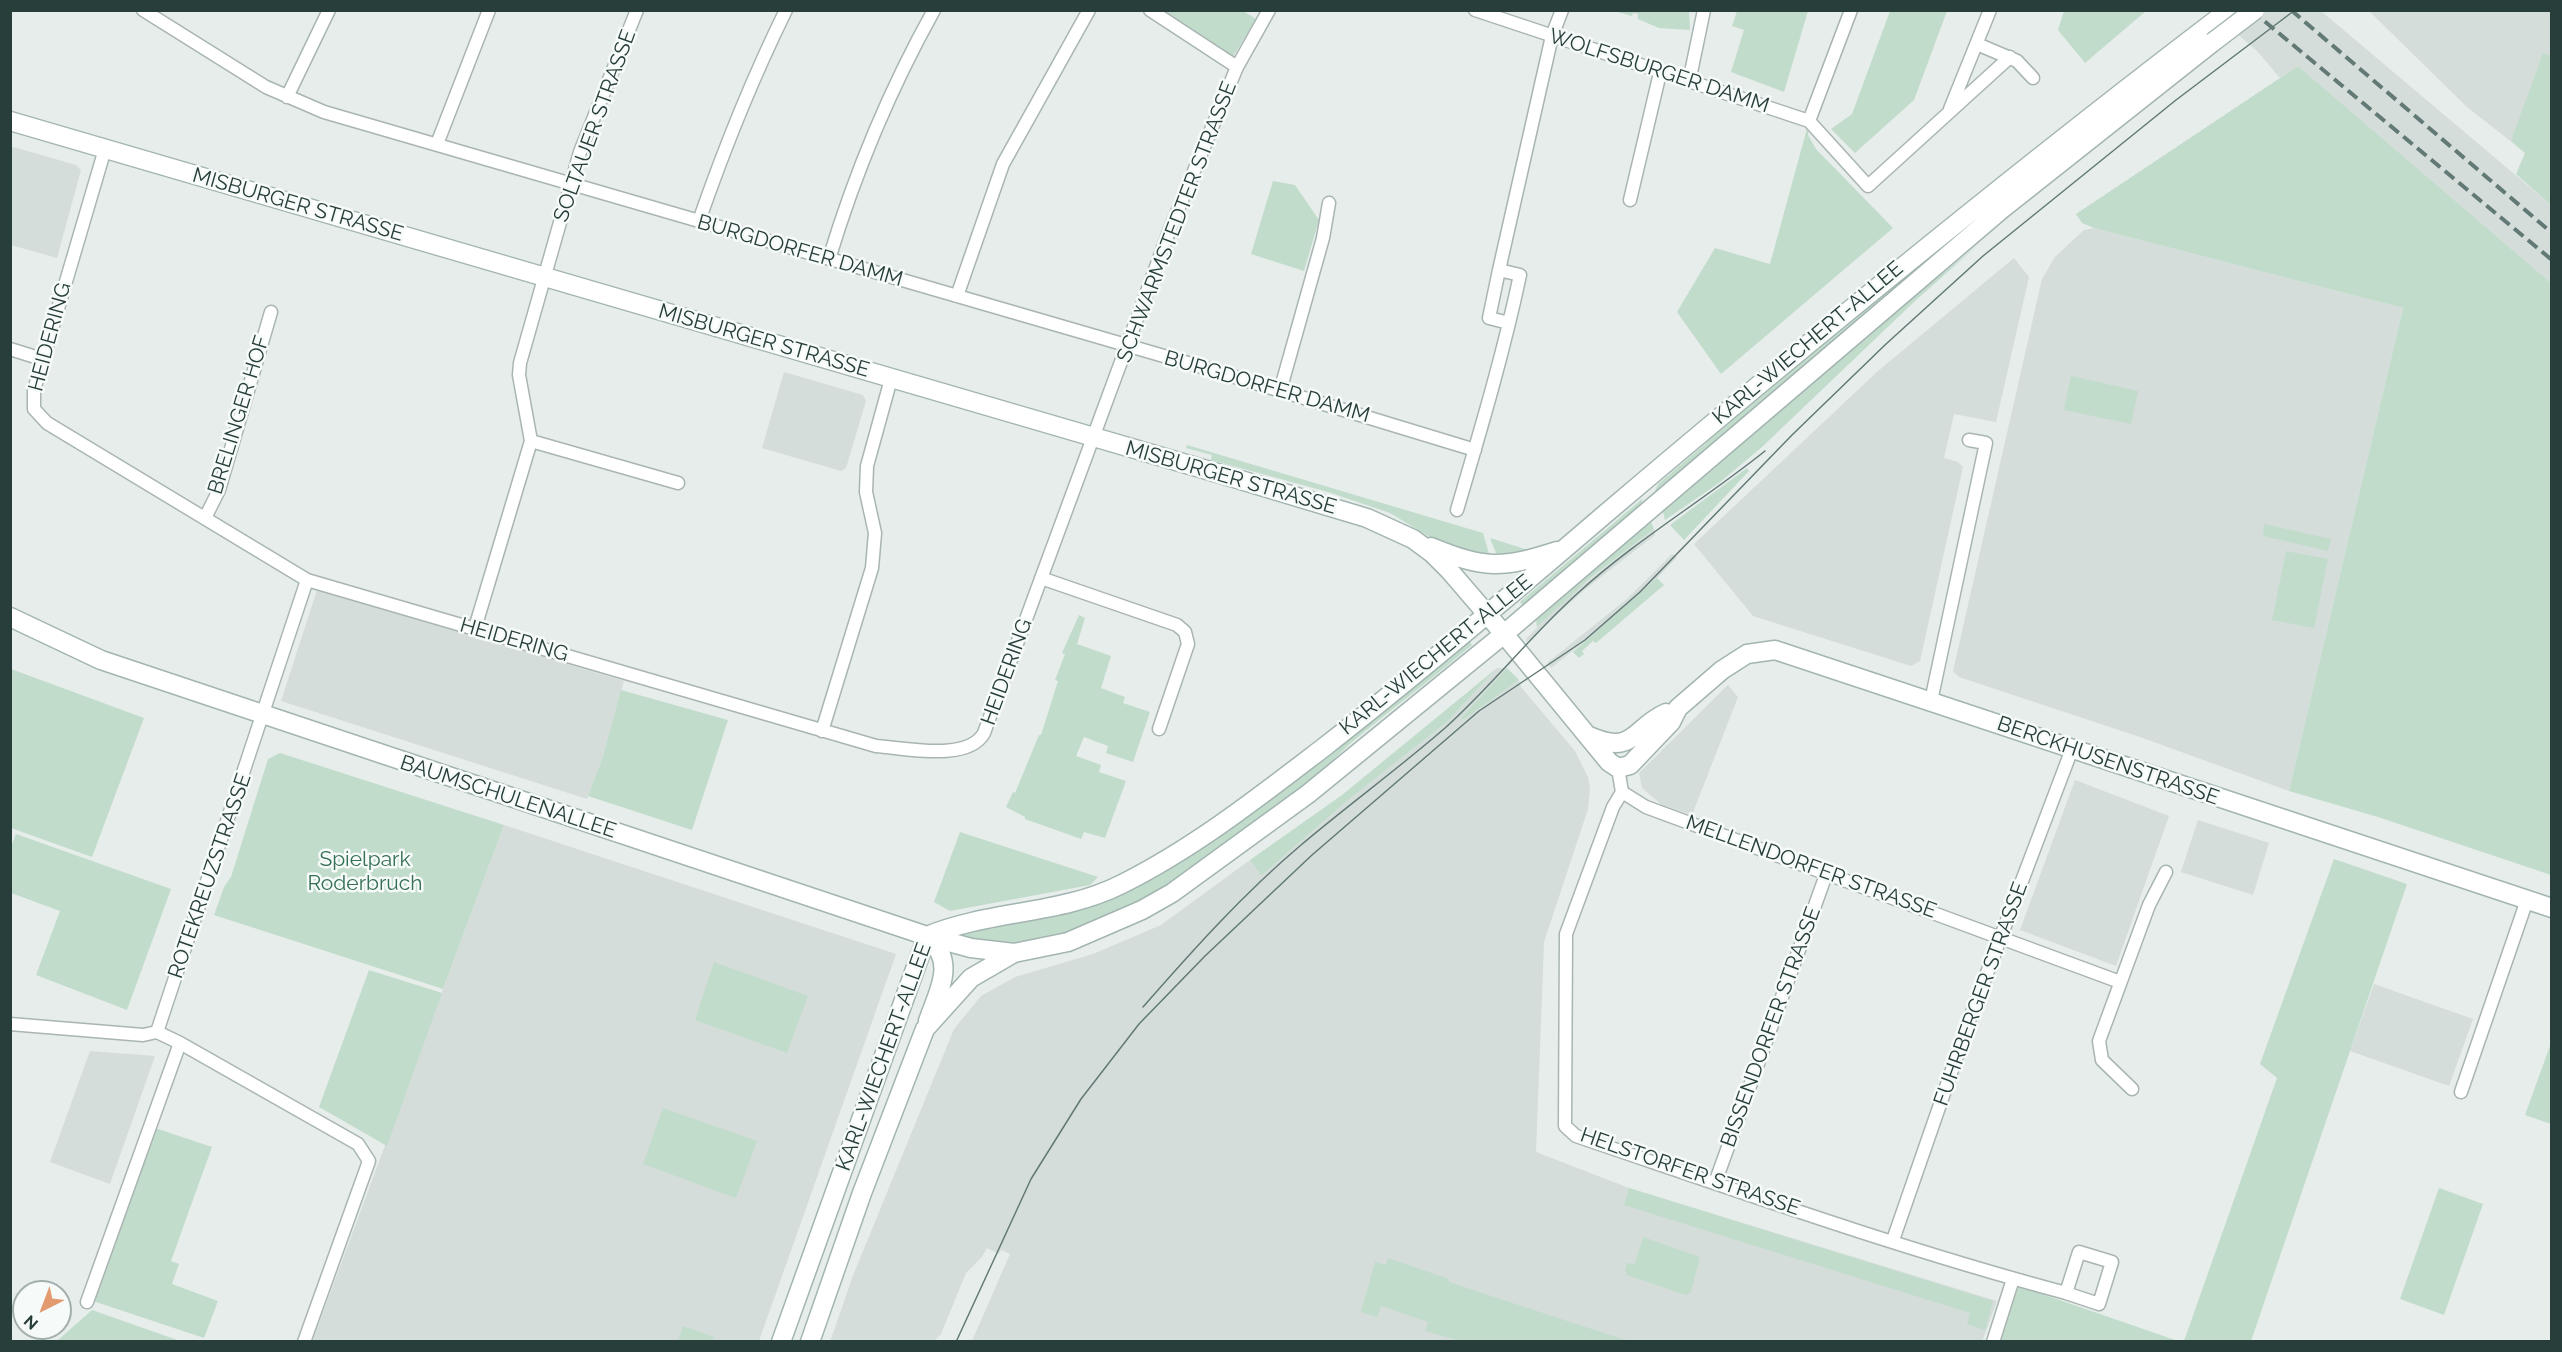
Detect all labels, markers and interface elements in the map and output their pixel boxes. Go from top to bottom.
street label: WOLFSBURGER DAMM [1546,23,1772,119]
street label: SOLTAUER STRASSE [549,27,641,225]
street label: SCHWARMSTEDTER STRASSE [1112,78,1242,366]
street label: MISBURGER STRASSE [190,163,406,247]
street label: BURGDORFER DAMM [694,210,906,292]
street label: KARL-WIECHERT-ALLEE [1708,256,1908,430]
street label: HEIDERING [23,280,77,394]
street label: MISBURGER STRASSE [656,299,872,383]
street label: BRELINGER HOF [203,333,275,497]
street label: BURGDORFER DAMM [1161,346,1373,428]
street label: MISBURGER STRASSE [1123,436,1339,520]
street label: KARL-WIECHERT-ALLEE [1335,569,1537,741]
street label: HEIDERING [457,613,571,667]
street label: HEIDERING [976,615,1038,729]
street label: BERCKHUSENSTRASSE [1994,711,2222,811]
street label: BAUMSCHULENALLEE [397,750,619,844]
street label: ROTEKREUZSTRASSE [163,770,257,982]
street label: MELLENDORFER STRASSE [1682,810,1940,924]
park label: Spielpark Roderbruch [307,847,423,897]
street label: FUHRBERGER STRASSE [1929,879,2033,1109]
street label: BISSENDORFER STRASSE [1716,903,1826,1151]
street label: KARL-WIECHERT-ALLEE [831,940,937,1174]
street label: HELSTORFER STRASSE [1577,1123,1803,1221]
north arrow [12,1280,72,1340]
text: N [20,1311,42,1333]

